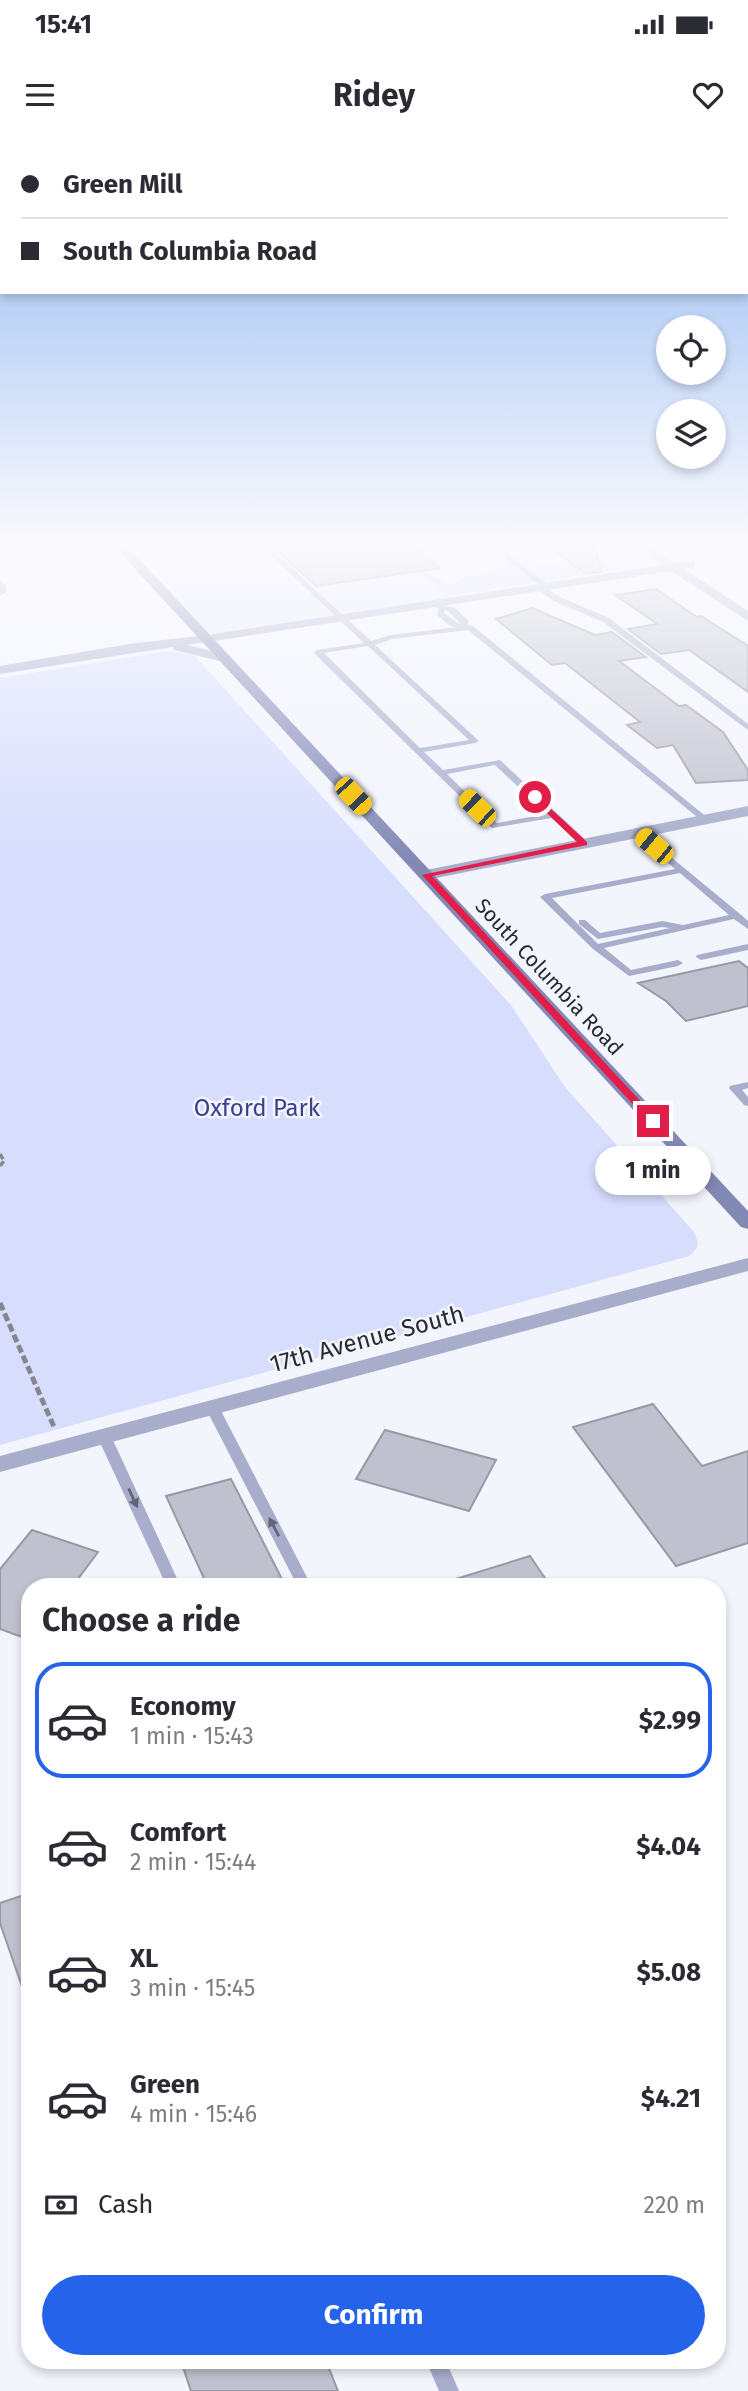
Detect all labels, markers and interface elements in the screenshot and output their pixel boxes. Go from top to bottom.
text: 15:41 [35,9,92,40]
icon: menu [21,76,59,114]
text: Ridey [333,76,415,114]
icon: heart [689,76,727,114]
text: Green Mill [63,169,183,200]
text: South Columbia Road [63,236,317,267]
map controls [656,315,726,469]
button: locate [656,315,726,385]
button: layers [656,399,726,469]
car [331,773,376,819]
route start [519,781,551,813]
car [455,786,500,830]
car [632,824,677,868]
street label: South Columbia Road [470,893,628,1061]
park label: Oxford Park [194,1094,321,1122]
route end [637,1105,669,1137]
callout: 1 min [595,1146,711,1194]
text: 1 min [625,1156,681,1184]
street label: 17th Avenue South [267,1300,467,1378]
one-way arrow [127,1488,138,1508]
one-way arrow [268,1517,279,1537]
text: Choose a ride [42,1601,240,1639]
icon: car [46,1689,109,1752]
text: Economy [130,1691,236,1722]
text: $2.99 [639,1705,701,1736]
text: 1 min · 15:43 [130,1722,254,1750]
icon: car [46,1815,109,1878]
text: Comfort [130,1817,226,1848]
text: $4.04 [636,1831,701,1862]
text: 2 min · 15:44 [130,1848,256,1876]
icon: car [46,1941,109,2004]
text: XL [130,1943,158,1974]
text: $5.08 [637,1957,701,1988]
text: 3 min · 15:45 [130,1974,255,2002]
icon: car [46,2067,109,2130]
text: Green [130,2069,200,2100]
text: $4.21 [641,2083,701,2114]
text: 4 min · 15:46 [130,2100,257,2128]
icon: cash [42,2186,80,2224]
text: Cash [98,2189,154,2220]
text: 220 m [644,2191,705,2219]
button: Confirm [42,2275,705,2355]

